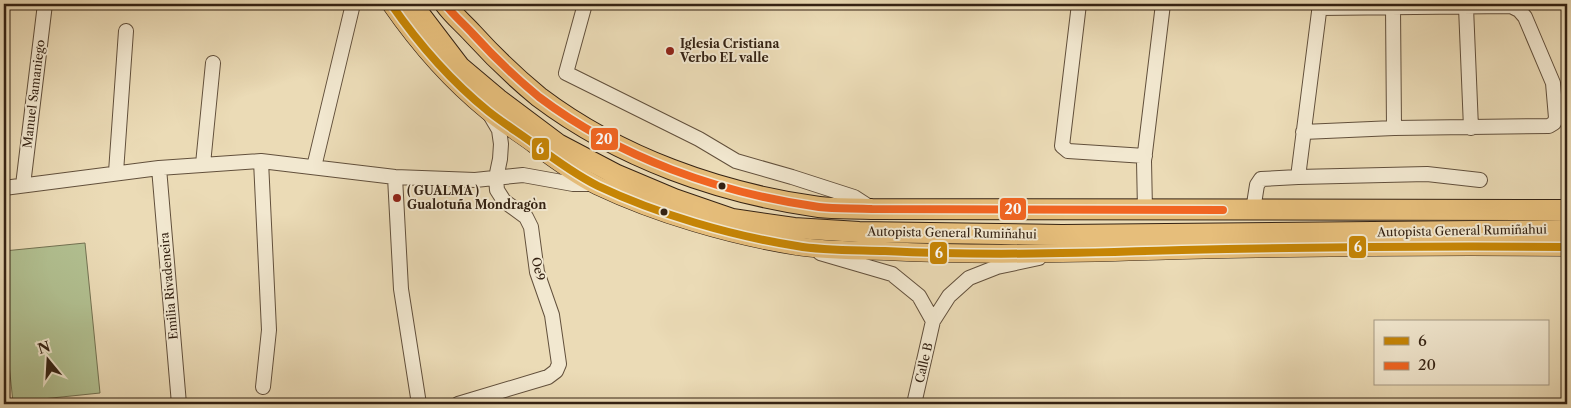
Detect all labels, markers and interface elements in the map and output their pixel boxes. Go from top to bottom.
place label: Iglesia Cristiana Verbo EL valle [679,36,780,65]
street label: Manuel Samaniego [19,39,48,149]
marker: Iglesia Cristiana Verbo EL valle [664,45,676,57]
line badge: 20 [590,127,619,151]
text: 20 [595,130,613,148]
line badge: 6 [531,137,550,161]
text: 6 [536,140,544,158]
unlabelled marker [717,181,727,191]
place label: ( GUALMA ) Gualotuña Mondragòn [407,183,547,212]
marker: ( GUALMA ) Gualotuña Mondragòn [391,192,403,204]
line badge: 20 [999,197,1027,221]
text: 20 [1004,200,1022,218]
unlabelled marker [659,207,669,217]
street label: Autopista General Rumiñahui [1376,222,1547,239]
street label: Autopista General Rumiñahui [866,224,1037,241]
street label: Emilia Rivadeneira [156,231,181,340]
line badge: 6 [1348,235,1367,259]
text: 6 [1354,238,1362,256]
line badge: 6 [929,241,948,265]
text: 6 [935,244,943,262]
street label: Oe9 [529,256,548,282]
legend [1374,320,1548,386]
text: 6 [1418,331,1427,350]
north arrow [22,336,72,386]
text: N [35,337,53,358]
street label: Calle B [912,341,935,385]
text: 20 [1418,355,1436,374]

